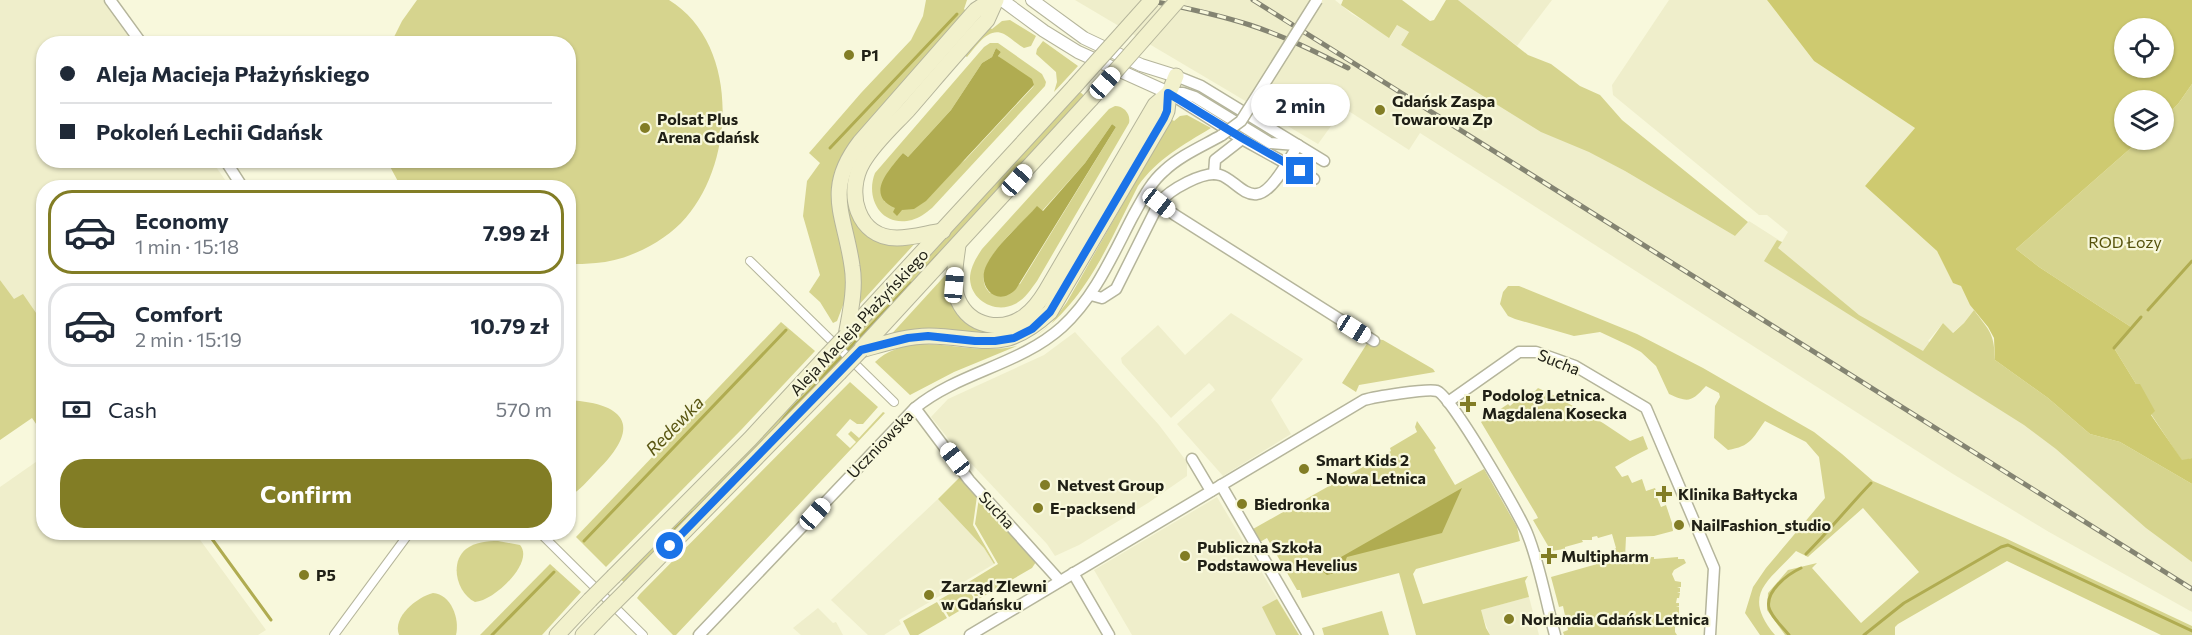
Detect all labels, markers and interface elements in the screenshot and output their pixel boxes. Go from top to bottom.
map controls [2114,18,2174,150]
button: locate [2114,18,2174,78]
place label: P1 [861,45,879,64]
marker: P1 [842,48,856,62]
text: Aleja Macieja Płażyńskiego [96,60,370,87]
car [1086,64,1124,102]
callout: 2 min [1250,84,1350,126]
button: layers [2114,90,2174,150]
place label: Gdańsk Zaspa Towarowa Zp [1392,91,1495,128]
text: 2 min [1276,93,1325,117]
marker: Gdańsk Zaspa Towarowa Zp [1373,103,1387,117]
place label: Polsat Plus Arena Gdańsk [657,109,760,146]
text: Pokoleń Lechii Gdańsk [96,118,323,145]
marker: Polsat Plus Arena Gdańsk [638,121,652,135]
route end [1286,157,1313,184]
car [998,161,1036,199]
car [1139,185,1179,221]
icon: car [63,205,117,259]
text: Economy [135,207,229,234]
text: 7.99 zł [483,219,549,246]
park label: ROD Łozy [2088,232,2162,251]
text: 1 min · 15:18 [135,234,239,258]
street label: Aleja Macieja Płażyńskiego [786,244,932,399]
car [943,266,965,304]
icon: car [63,298,117,352]
text: Comfort [135,300,223,327]
text: 10.79 zł [470,312,549,339]
car [1334,312,1374,346]
text: 2 min · 15:19 [135,327,242,351]
street label: Sucha [1535,345,1583,379]
place label: Podolog Letnica. Magdalena Kosecka [1482,385,1627,422]
water label: Redewka [641,391,708,460]
icon: cash [60,393,93,426]
marker: Podolog Letnica. Magdalena Kosecka [1459,395,1477,413]
text: Cash [108,396,157,423]
text: 570 m [496,397,552,421]
street label: Uczniowska [843,406,917,482]
car [937,439,973,479]
place label: Smart Kids 2 - Nowa Letnica [1316,450,1426,487]
button: Confirm [60,459,552,528]
marker: Smart Kids 2 - Nowa Letnica [1297,462,1311,476]
place label: Netvest Group [1057,475,1164,494]
marker: Netvest Group [1038,478,1052,492]
place label: Klinika Bałtycka [1678,484,1798,503]
marker: Klinika Bałtycka [1655,485,1673,503]
street label: Sucha [975,487,1019,532]
place label: Biedronka [1254,494,1330,513]
car [796,495,834,533]
marker: Biedronka [1235,497,1249,511]
place label: E-packsend [1050,498,1136,517]
marker: E-packsend [1031,501,1045,515]
place label: NailFashion_studio [1691,515,1832,534]
marker: NailFashion_studio [1672,518,1686,532]
route start [656,532,683,559]
place label: Publiczna Szkoła Podstawowa Hevelius [1197,537,1358,574]
place label: Multipharm [1561,546,1649,565]
marker: Publiczna Szkoła Podstawowa Hevelius [1178,549,1192,563]
marker: Multipharm [1542,549,1556,563]
place label: P5 [316,565,336,584]
marker: P5 [297,568,311,582]
place label: Zarząd Zlewni w Gdańsku [941,576,1047,613]
marker: Zarząd Zlewni w Gdańsku [922,588,936,602]
place label: Norlandia Gdańsk Letnica [1521,609,1709,628]
marker: Norlandia Gdańsk Letnica [1502,612,1516,626]

